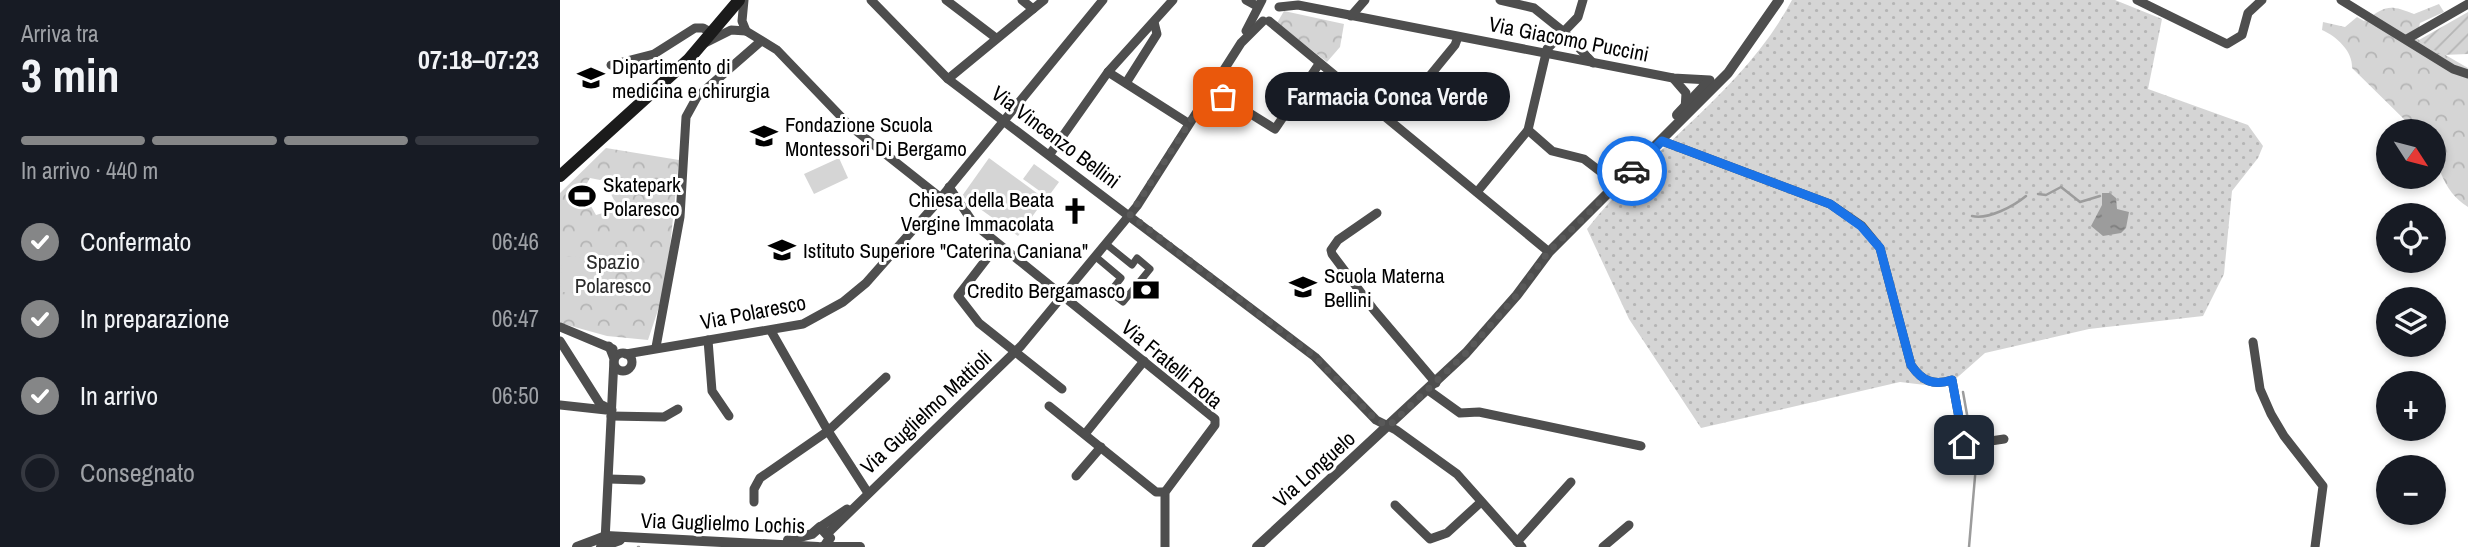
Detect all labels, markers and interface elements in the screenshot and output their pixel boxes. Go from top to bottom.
street label: Via Giacomo Puccini [1487,9,1651,69]
text: Arriva tra [21,18,99,49]
text: 07:18–07:23 [418,42,539,77]
text: 3 min [21,44,120,106]
place label: Dipartimento di medicina e chirurgia [612,52,770,105]
school or university icon: Dipartimento di medicina e chirurgia [576,63,606,93]
pin [1193,67,1253,127]
callout: Farmacia Conca Verde [1265,72,1510,122]
icon: bag [1204,78,1242,116]
street label: Via Vincenzo Bellini [986,79,1126,195]
text: Farmacia Conca Verde [1287,81,1488,112]
place label: Fondazione Scuola Montessori Di Bergamo [785,110,967,163]
north arrow [2376,119,2446,189]
map controls [2376,119,2446,525]
school or university icon: Fondazione Scuola Montessori Di Bergamo [749,121,779,151]
courier [1597,136,1667,206]
icon: car [1613,152,1651,190]
text: In arrivo · 440 m [21,155,158,186]
place label: Skatepark Polaresco [603,170,681,223]
sports icon: Skatepark Polaresco [567,181,597,211]
place label: Chiesa della Beata Vergine Immacolata [901,185,1054,238]
church icon: Chiesa della Beata Vergine Immacolata [1060,196,1090,226]
button: locate [2376,203,2446,273]
icon: check [21,223,59,261]
text: Confermato [80,224,191,259]
text: 06:46 [492,226,539,257]
school or university icon: Istituto Superiore "Caterina Caniana" [767,235,797,265]
place label: Istituto Superiore "Caterina Caniana" [803,236,1088,265]
park label: Spazio Polaresco [575,247,651,300]
place label: Scuola Materna Bellini [1324,261,1445,314]
school or university icon: Scuola Materna Bellini [1288,272,1318,302]
bank icon: Credito Bergamasco [1131,275,1161,305]
place label: Credito Bergamasco [967,276,1125,305]
button: layers [2376,287,2446,357]
street label: Via Polaresco [698,288,808,336]
icon: check [21,300,59,338]
text: In preparazione [80,301,229,336]
text: 06:47 [492,303,539,334]
street label: Via Fratelli Rota [1115,313,1229,415]
street label: Via Guglielmo Mattioli [854,343,998,481]
button: + [2376,371,2446,441]
icon: check [21,377,59,415]
text: In arrivo [80,378,158,413]
text: 06:50 [492,380,539,411]
pin [1934,415,1994,475]
street label: Via Longuelo [1267,424,1361,514]
icon: home [1945,426,1983,464]
text: Consegnato [80,455,195,490]
button: − [2376,455,2446,525]
street label: Via Guglielmo Lochis [640,506,806,540]

